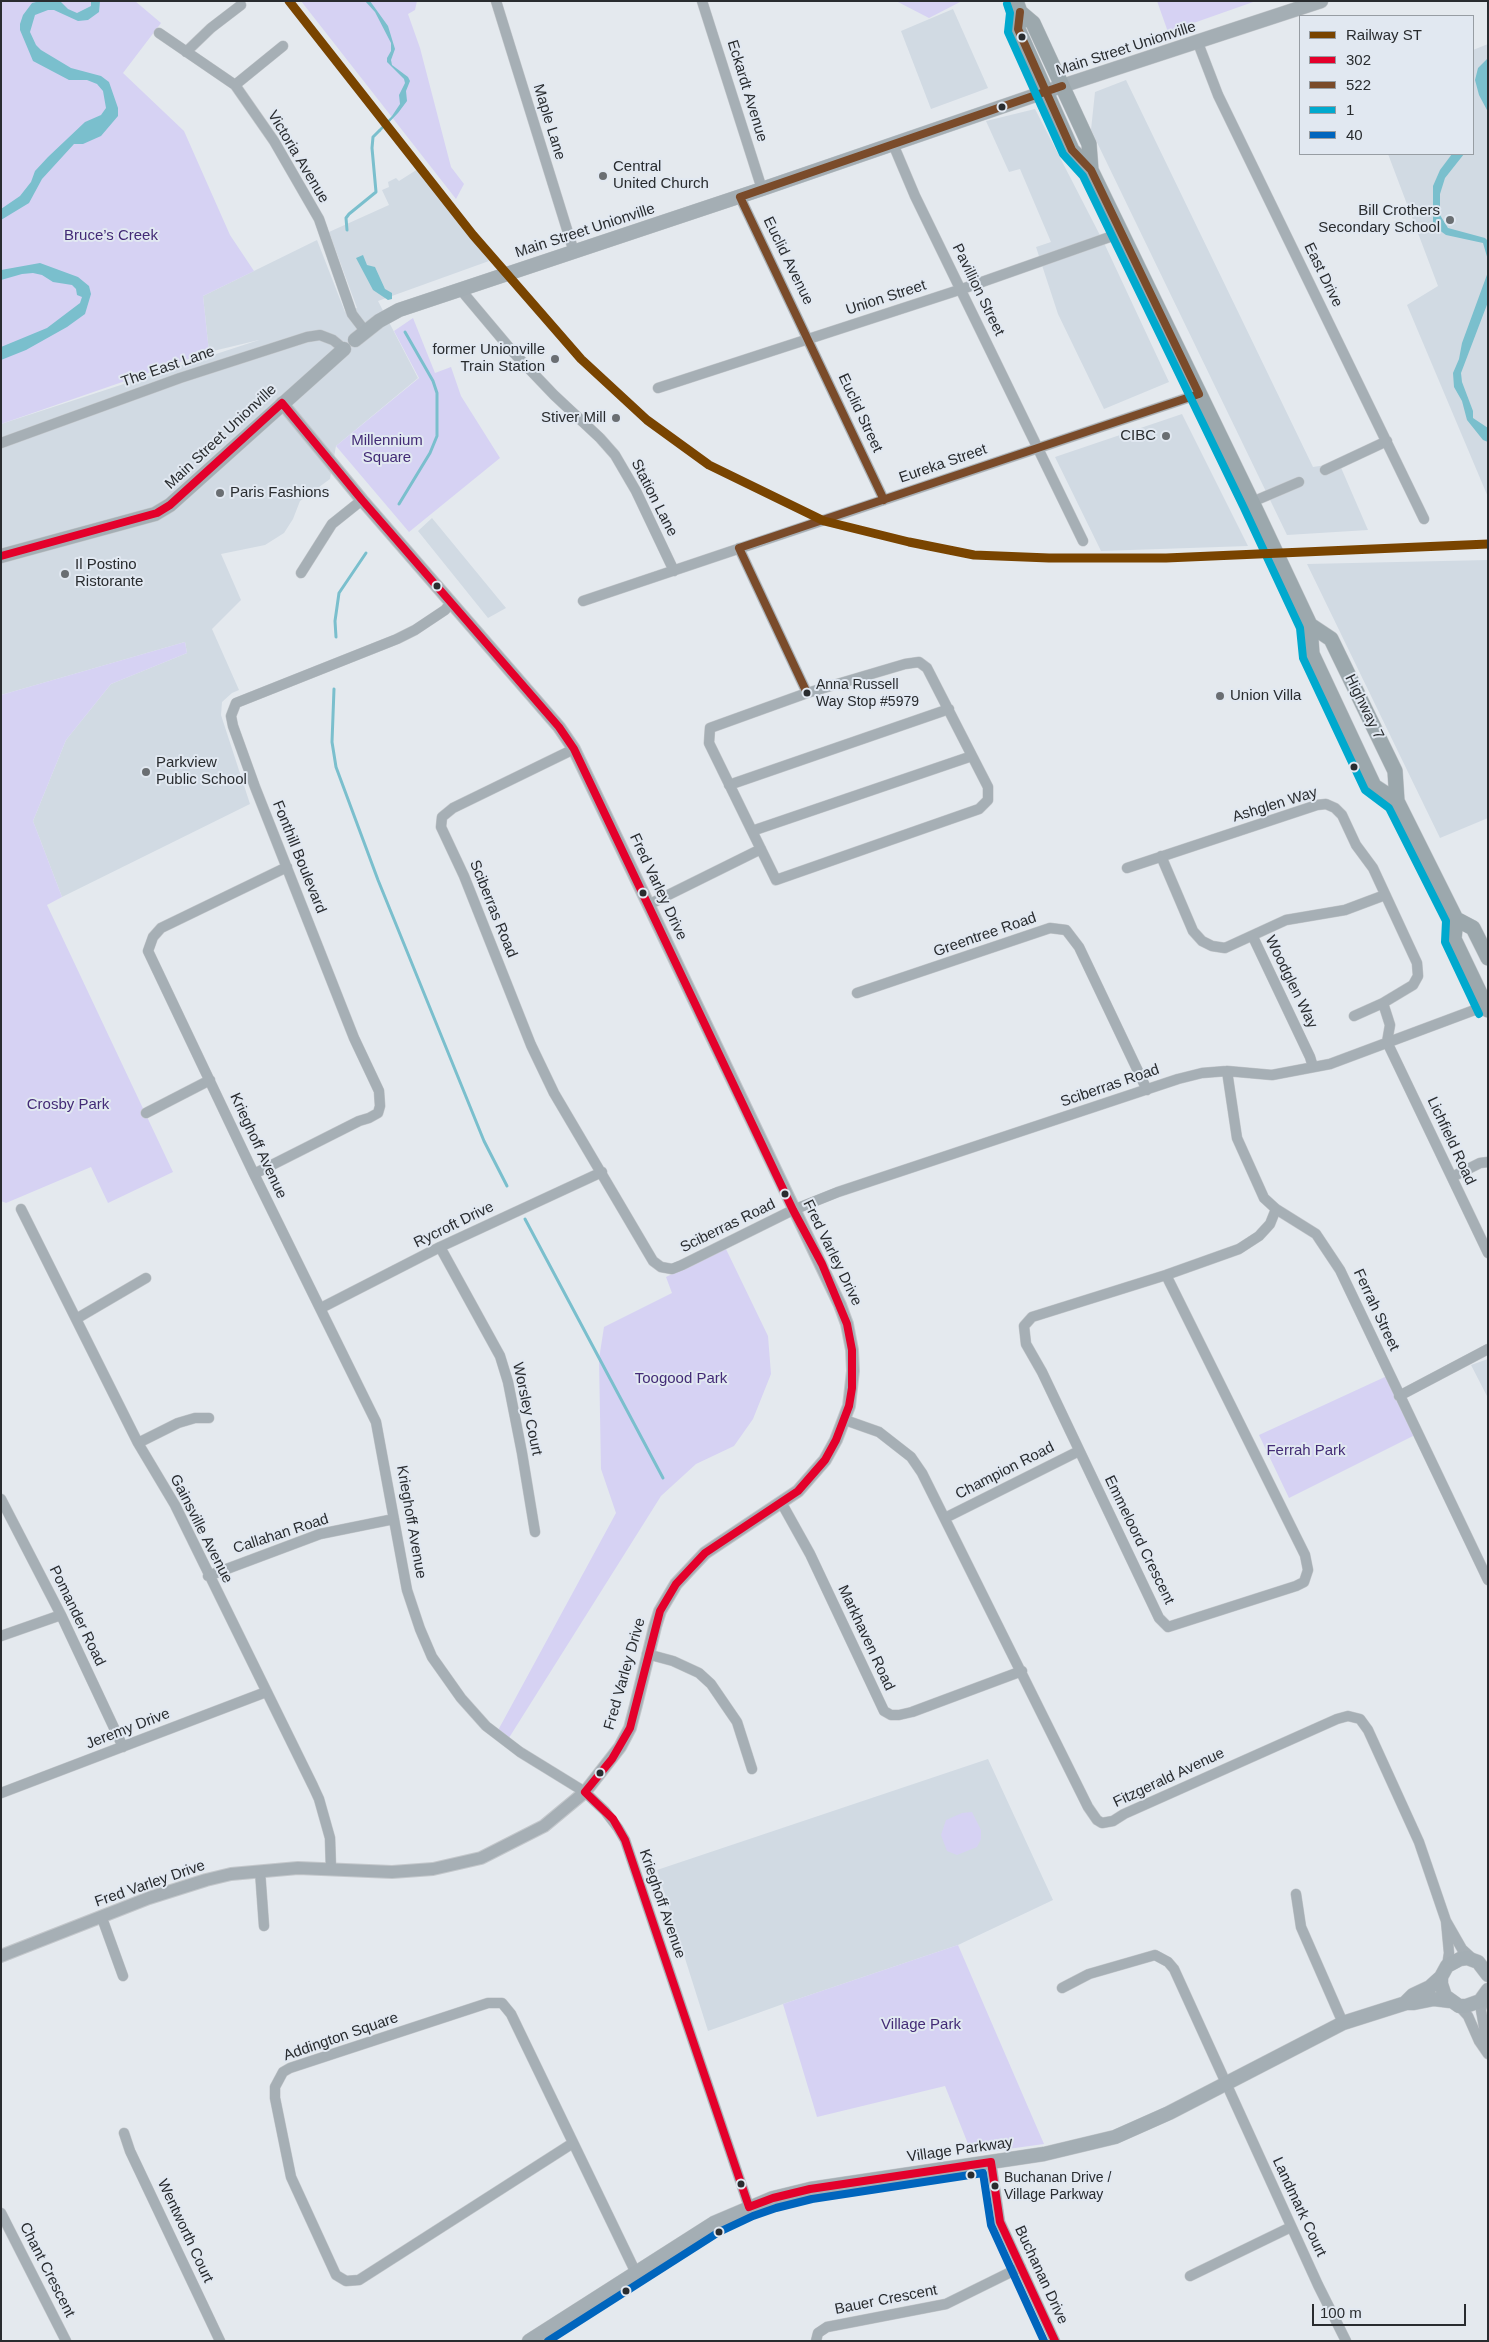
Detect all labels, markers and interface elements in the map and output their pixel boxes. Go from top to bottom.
legend [1299,15,1474,155]
street label: Main Street Unionville [1054,18,1198,80]
text: Railway ST [1346,26,1422,43]
unlabelled marker [1017,32,1027,42]
street label: Eckardt Avenue [723,38,771,144]
text: 302 [1346,51,1371,68]
text: 522 [1346,76,1371,93]
street label: Maple Lane [529,82,569,162]
text: 1 [1346,101,1354,118]
unlabelled marker [997,102,1007,112]
street label: Victoria Avenue [263,108,333,206]
text: 40 [1346,126,1363,143]
place label: Central United Church [613,158,709,193]
marker: Central United Church [597,170,609,182]
street label: Main Street Unionville [513,200,657,262]
place label: Bill Crothers Secondary School [1318,202,1440,237]
street label: Euclid Avenue [759,214,817,308]
marker: Bill Crothers Secondary School [1444,214,1456,226]
park label: Bruce’s Creek [64,227,158,245]
street label: East Drive [1300,240,1346,310]
street label: Pavillion Street [948,241,1008,339]
street label: Union Street [844,277,928,319]
place label: former Unionville Train Station [432,341,545,376]
street label: The East Lane [119,343,217,391]
marker: former Unionville Train Station [549,353,561,365]
street label: Euclid Street [834,371,886,455]
street label: Main Street Unionville [162,381,280,493]
place label: Stiver Mill [541,409,606,427]
marker: Stiver Mill [610,412,622,424]
place label: CIBC [1120,427,1156,445]
marker: CIBC [1160,430,1172,442]
park label: Millennium Square [351,432,423,467]
street label: Eureka Street [897,441,989,487]
street label: Station Lane [627,456,681,540]
place label: Paris Fashions [230,484,329,502]
marker: Paris Fashions [214,487,226,499]
place label: Il Postino Ristorante [75,556,143,591]
marker: Il Postino Ristorante [59,568,71,580]
unlabelled marker [432,581,442,591]
street label: Highway 7 [1341,672,1387,742]
place label: Anna Russell Way Stop #5979 [816,677,919,710]
place label: Union Villa [1230,687,1301,705]
marker: Anna Russell Way Stop #5979 [802,688,812,698]
marker: Union Villa [1214,690,1226,702]
place label: Parkview Public School [156,754,247,789]
unlabelled marker [1349,762,1359,772]
marker: Parkview Public School [140,766,152,778]
street label: Ashglen Way [1230,784,1320,826]
street label: Fonthill Boulevard [268,798,330,916]
street label: Fred Varley Drive [625,831,691,943]
street label: Sciberras Road [465,858,521,960]
unlabelled marker [638,888,648,898]
street label: Greentree Road [931,909,1039,961]
street label: Woodglen Way [1261,933,1321,1031]
street label: Sciberras Road [1058,1061,1162,1111]
street label: Krieghoff Avenue [226,1090,290,1202]
street label: Lichfield Road [1423,1094,1479,1188]
park label: Crosby Park [27,1096,109,1114]
unlabelled marker [780,1189,790,1199]
street label: Sciberras Road [678,1195,778,1257]
street label: Fred Varley Drive [799,1197,865,1309]
street label: Rycroft Drive [411,1198,497,1252]
street label: Ferrah Street [1349,1266,1403,1354]
street label: Worsley Court [508,1361,546,1457]
park label: Toogood Park [635,1370,727,1388]
street label: Champion Road [953,1438,1057,1504]
park label: Ferrah Park [1266,1442,1346,1460]
street label: Krieghoff Avenue [392,1464,430,1580]
street label: Gainsville Avenue [166,1472,236,1586]
street label: Emmeloord Crescent [1100,1473,1178,1607]
street label: Callahan Road [231,1510,331,1558]
street label: Pomander Road [45,1563,109,1669]
street label: Markhaven Road [834,1582,898,1694]
street label: Fred Varley Drive [600,1616,650,1732]
street label: Jeremy Drive [84,1705,172,1753]
street label: Fitzgerald Avenue [1111,1744,1227,1812]
unlabelled marker [595,1768,605,1778]
street label: Krieghoff Avenue [635,1847,689,1961]
street label: Fred Varley Drive [92,1857,208,1911]
street label: Addington Square [281,2009,401,2065]
park label: Village Park [881,2016,961,2034]
street label: Village Parkway [906,2134,1014,2166]
street label: Landmark Court [1268,2154,1330,2260]
unlabelled marker [966,2170,976,2180]
place label: Buchanan Drive / Village Parkway [1004,2170,1111,2202]
street label: Wentworth Court [153,2176,217,2286]
unlabelled marker [736,2179,746,2189]
marker: Buchanan Drive / Village Parkway [990,2181,1000,2191]
street label: Chant Crescent [15,2219,79,2321]
street label: Buchanan Drive [1010,2223,1072,2327]
unlabelled marker [714,2227,724,2237]
street label: Bauer Crescent [833,2281,939,2319]
unlabelled marker [621,2286,631,2296]
scale bar [1314,2294,1468,2326]
text: 100 m [1320,2304,1362,2321]

